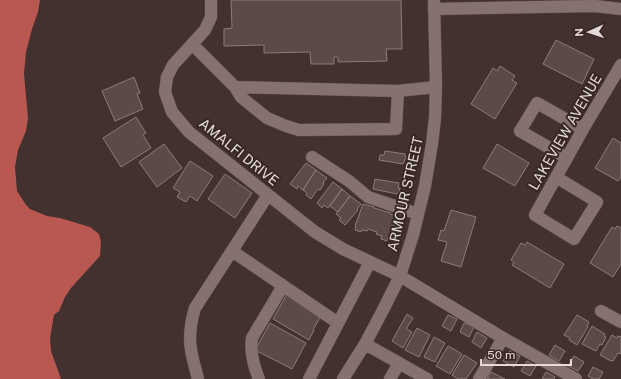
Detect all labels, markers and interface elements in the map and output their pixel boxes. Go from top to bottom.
north arrow [569,12,609,52]
text: N [573,28,585,37]
street label: LAKEVIEW AVENUE [525,71,605,193]
street label: AMALFI DRIVE [196,115,282,189]
street label: ARMOUR STREET [384,135,426,253]
scale bar [481,341,571,367]
text: 50 m [487,348,515,362]

